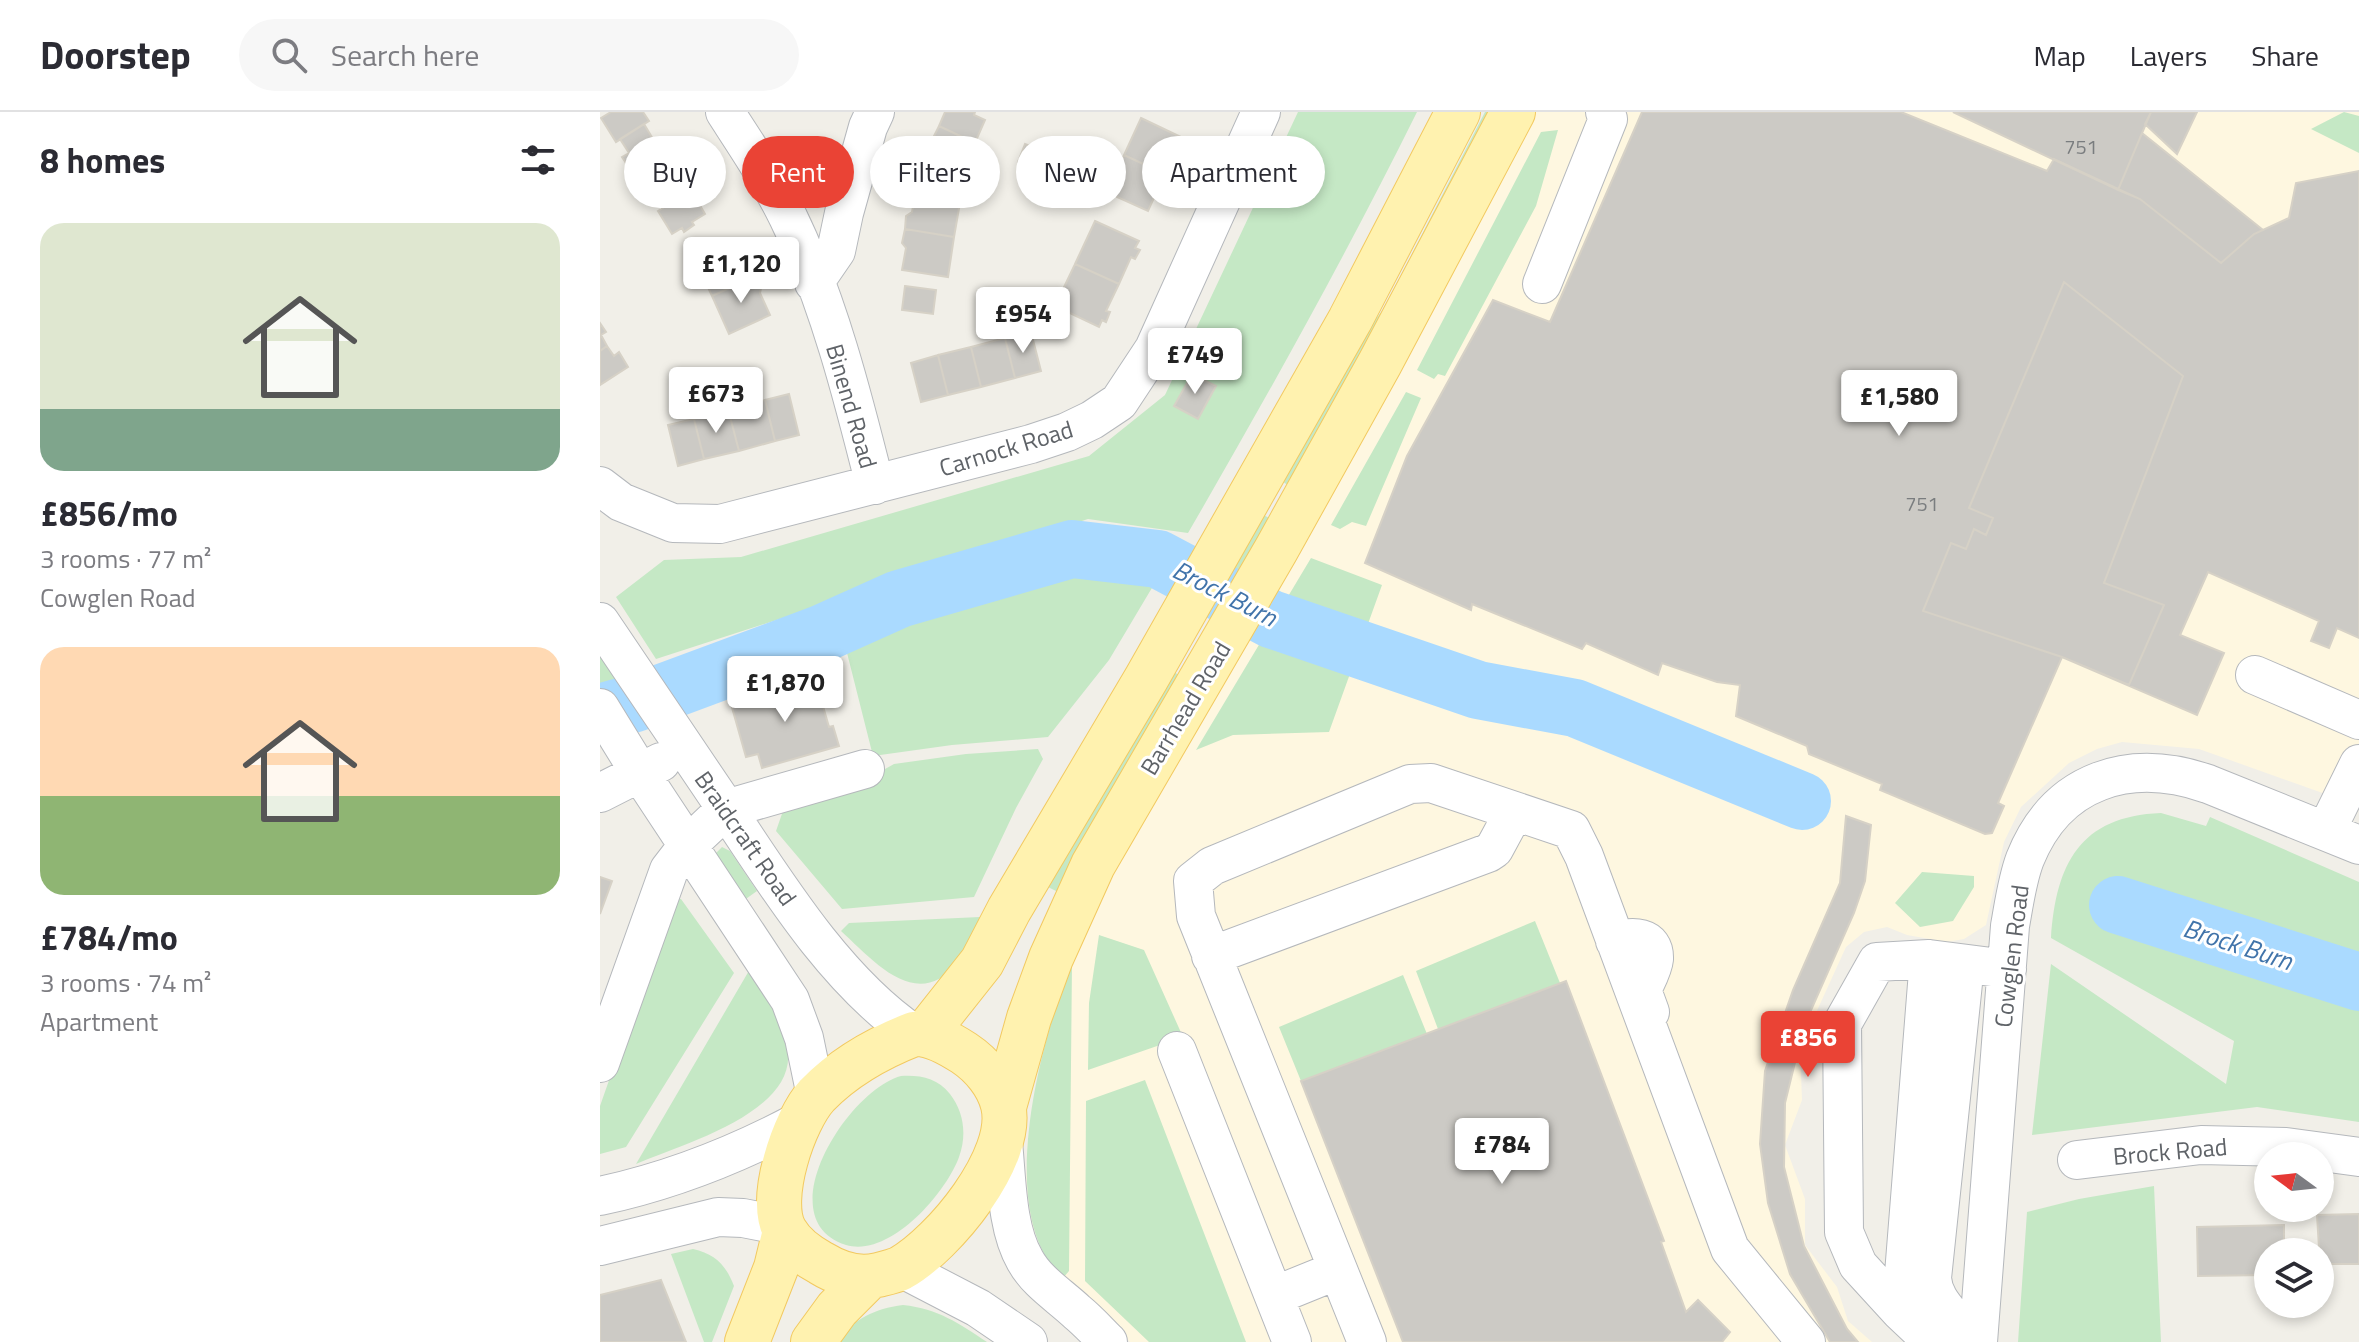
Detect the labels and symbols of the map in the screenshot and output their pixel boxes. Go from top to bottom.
house number: 751 [2064,131,2098,162]
pin: £1,120 [676,237,806,305]
pin: £954 [976,287,1070,355]
pin: £749 [1148,328,1242,396]
street label: Binend Road [817,340,887,472]
pin: £673 [669,367,763,435]
pin: £1,580 [1834,370,1964,438]
street label: Carnock Road [935,411,1077,485]
house number: 751 [1905,488,1939,519]
water label: Brock Burn [1166,550,1285,636]
street label: Barrhead Road [1131,634,1239,782]
pin: £1,870 [720,656,850,724]
street label: Braidcraft Road [686,763,806,913]
street label: Cowglen Road [1984,883,2038,1029]
water label: Brock Burn [2178,908,2299,980]
pin: £856 [1761,1011,1855,1079]
pin: £784 [1455,1118,1549,1186]
street label: Brock Road [2111,1128,2229,1174]
north arrow [2254,1142,2334,1222]

